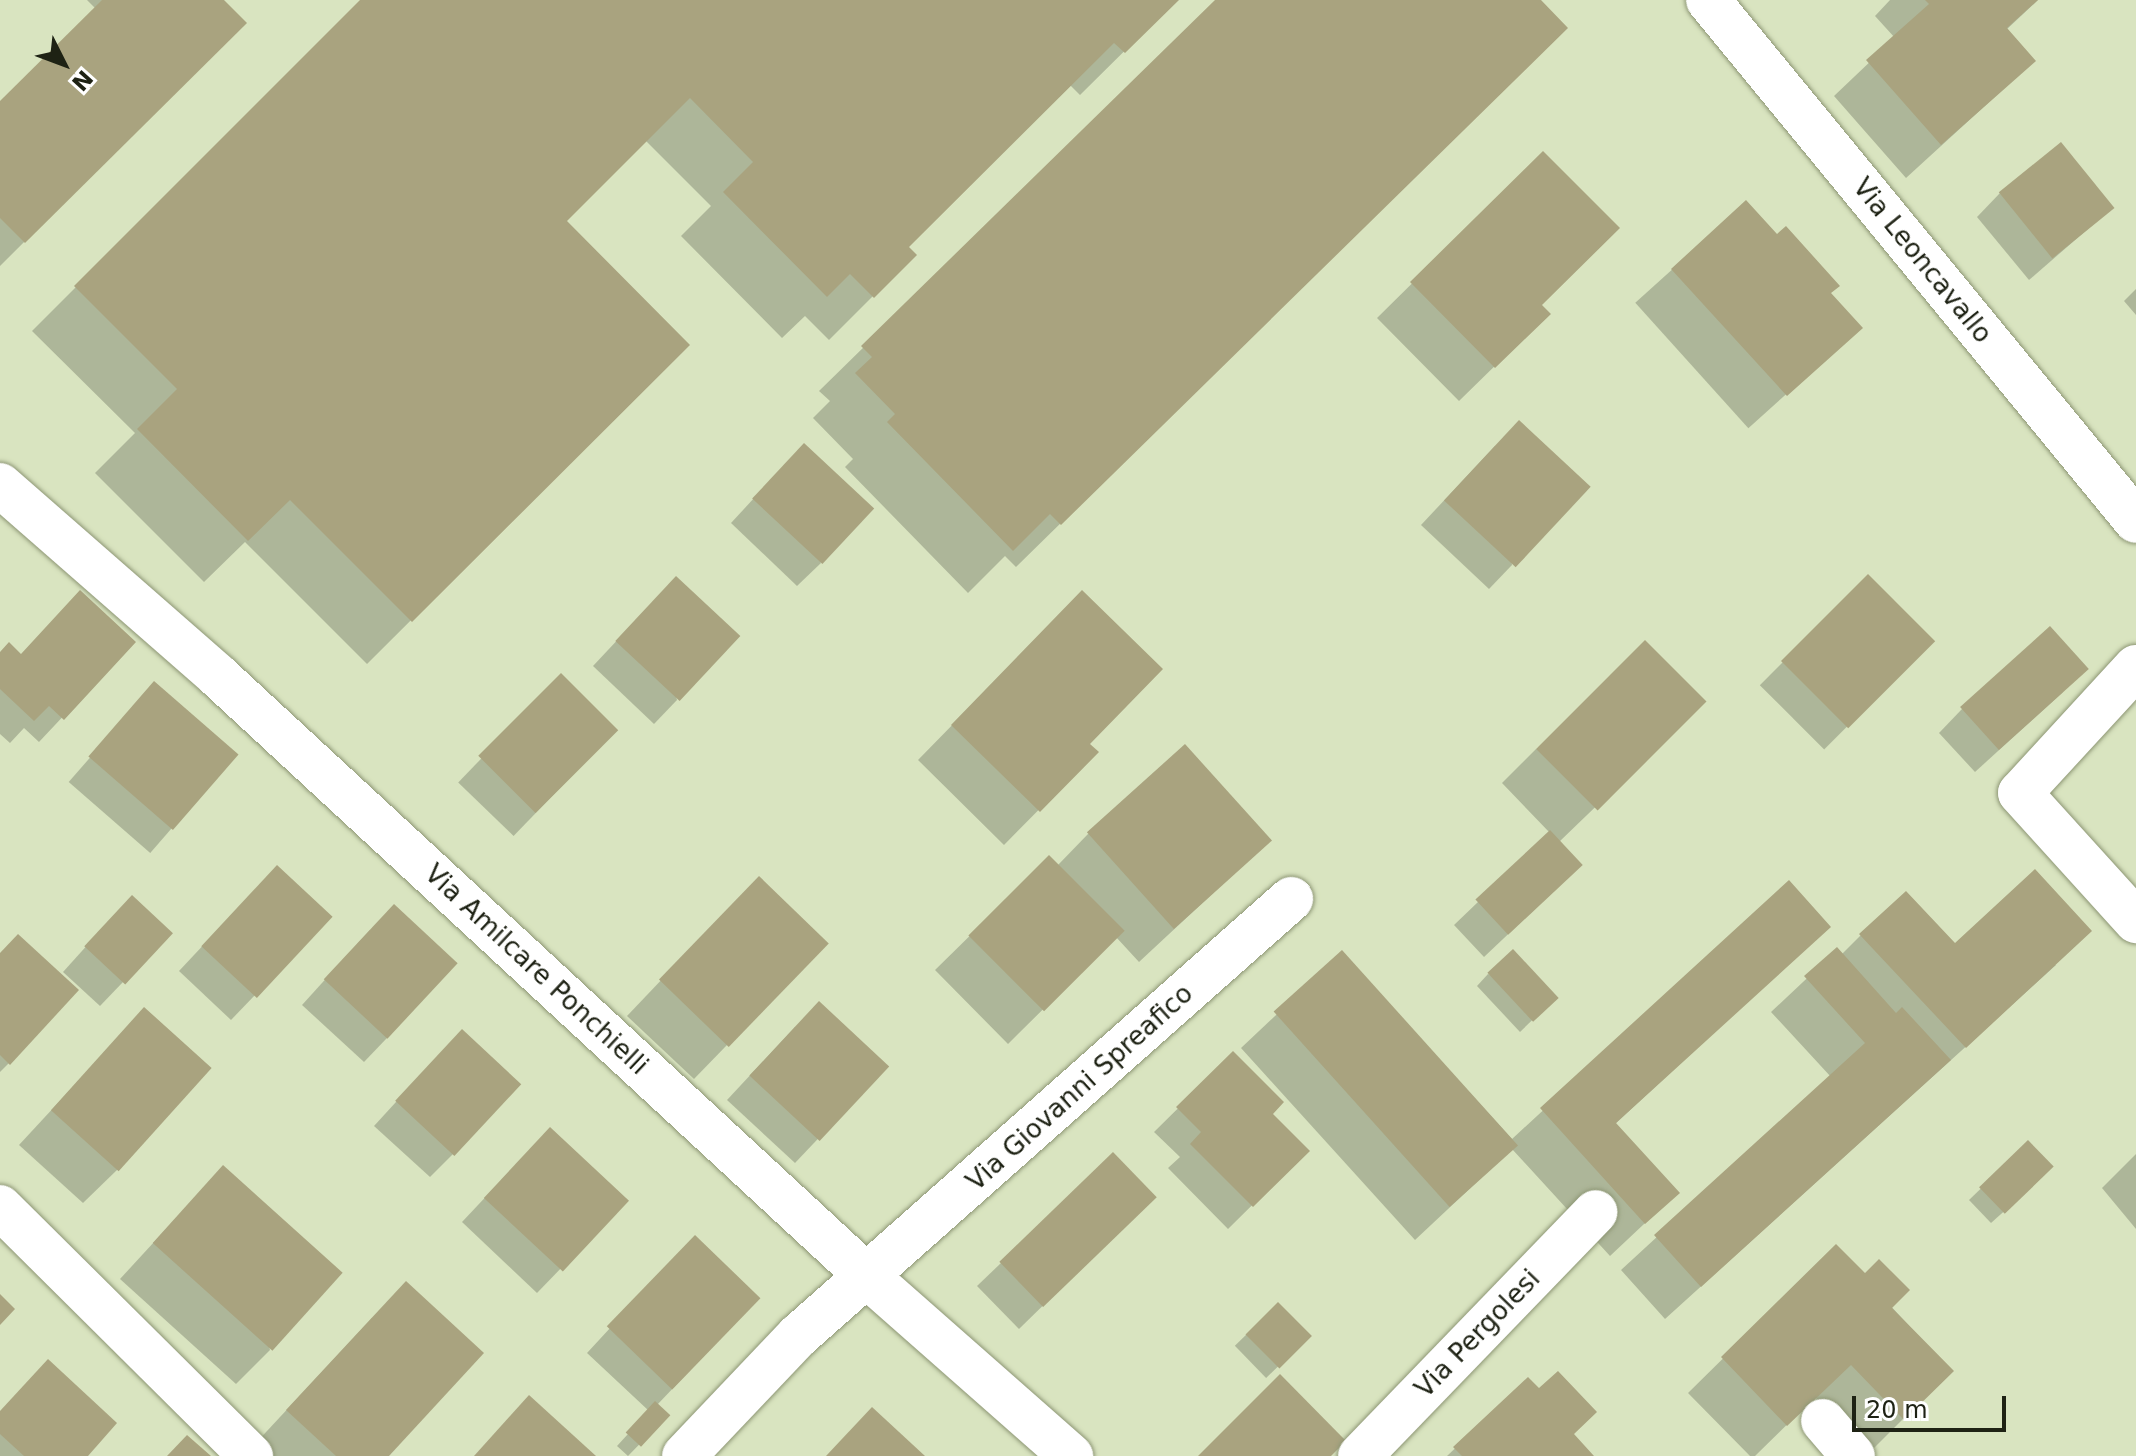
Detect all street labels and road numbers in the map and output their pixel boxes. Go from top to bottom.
street label: Via Leoncavallo [1846,172,1998,350]
street label: Via Amilcare Ponchielli [418,858,654,1082]
street label: Via Giovanni Spreafico [961,978,1199,1198]
street label: Via Pergolesi [1409,1263,1547,1405]

